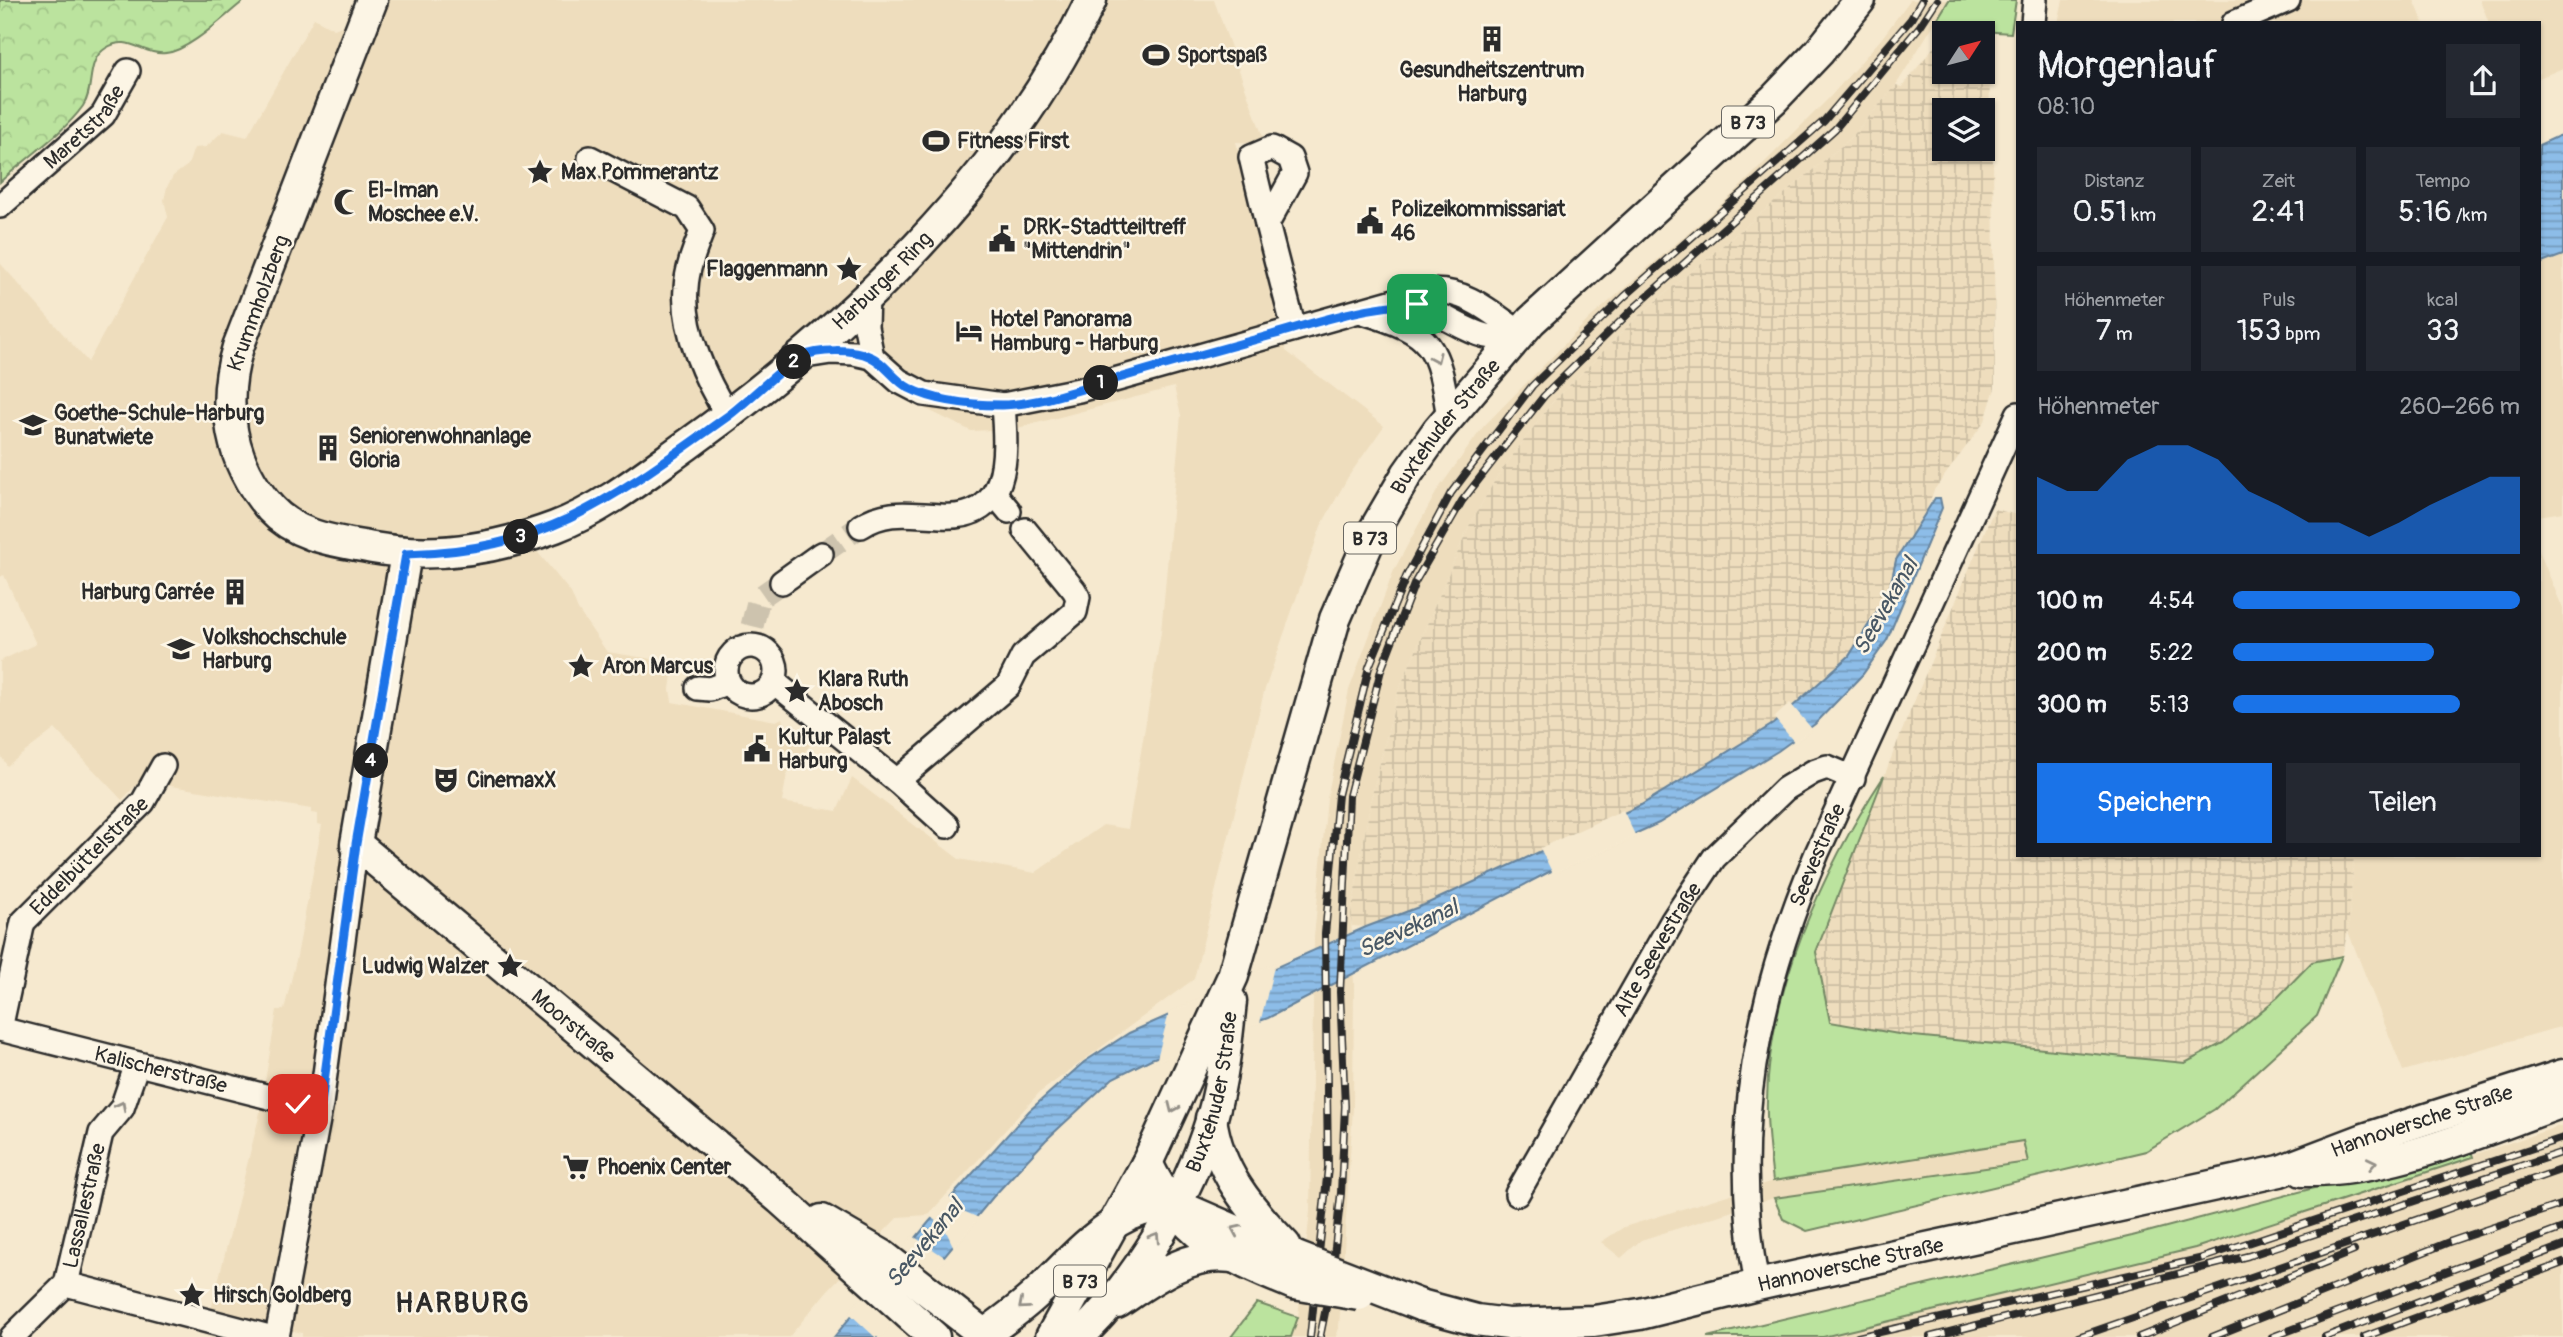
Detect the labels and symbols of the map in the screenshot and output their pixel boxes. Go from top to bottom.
north arrow [1932,21,1995,84]
building icon: Gesundheitszentrum Harburg [1477,24,1507,54]
sports icon: Sportspaß [1141,40,1171,70]
place label: Sportspaß [1177,42,1267,69]
place label: Gesundheitszentrum Harburg [1400,57,1585,108]
street label: Maretstraße [38,80,132,175]
road number: B 73 [1722,106,1774,138]
sports icon: Fitness First [921,126,951,156]
place label: Fitness First [957,128,1070,155]
place icon: Max Pommerantz [525,157,555,187]
place label: Max Pommerantz [561,159,719,186]
place label: El-Iman Moschee e.V. [368,177,479,228]
mosque icon: El-Iman Moschee e.V. [332,187,362,217]
place label: Polizeikommissariat 46 [1391,196,1566,247]
public building icon: Polizeikommissariat 46 [1355,206,1385,236]
place label: DRK-Stadtteiltreff "Mittendrin" [1023,214,1187,265]
public building icon: DRK-Stadtteiltreff "Mittendrin" [987,224,1017,254]
street label: Harburger Ring [827,226,938,337]
street label: Krummholzberg [221,231,296,375]
place icon: Flaggenmann [834,254,864,284]
place label: Flaggenmann [706,256,828,283]
pin [1387,274,1447,334]
place label: Hotel Panorama Hamburg - Harburg [990,306,1159,357]
hotel icon: Hotel Panorama Hamburg - Harburg [954,316,984,346]
pin: 2 [776,344,812,380]
one-way arrow [1427,351,1441,363]
street label: Buxtehuder Straße [1385,353,1507,500]
pin: 1 [1084,366,1118,400]
place label: Goethe-Schule-Harburg Bunatwiete [54,400,265,451]
school or university icon: Goethe-Schule-Harburg Bunatwiete [18,410,48,440]
place label: Seniorenwohnanlage Gloria [349,423,532,474]
building icon: Seniorenwohnanlage Gloria [313,433,343,463]
pin: 3 [504,520,538,554]
road number: B 73 [1344,523,1396,554]
water label: Seevekanal [1846,551,1926,660]
building icon: Harburg Carrée [220,577,250,607]
place label: Harburg Carrée [81,579,215,606]
place label: Volkshochschule Harburg [202,624,347,675]
school or university icon: Volkshochschule Harburg [166,634,196,664]
place icon: Aron Marcus [566,651,596,681]
place label: Aron Marcus [602,653,714,680]
place label: Klara Ruth Abosch [818,666,908,717]
place icon: Klara Ruth Abosch [782,676,812,706]
place label: Kultur Palast Harburg [778,724,891,775]
public building icon: Kultur Palast Harburg [742,734,772,764]
pin: 4 [354,744,388,778]
theatre icon: CinemaxX [431,765,461,795]
place label: CinemaxX [467,767,556,794]
street label: Eddelbüttelstraße [24,791,155,921]
street label: Seevestraße [1784,799,1852,911]
street label: Alte Seevestraße [1608,877,1709,1022]
water label: Seevekanal [1354,892,1465,964]
place icon: Ludwig Walzer [495,951,525,981]
place label: Ludwig Walzer [362,953,490,980]
street label: Moorstraße [525,983,622,1070]
street label: Buxtehuder Straße [1180,1010,1244,1177]
street label: Kalischerstraße [92,1040,231,1100]
pin [268,1074,328,1134]
street label: Hannoversche Straße [2327,1079,2517,1164]
one-way arrow [112,1101,126,1114]
one-way arrow [1167,1101,1181,1113]
street label: Lassallestraße [57,1140,112,1271]
supermarket icon: Phoenix Center [561,1152,591,1182]
place label: Phoenix Center [597,1154,732,1181]
one-way arrow [2366,1157,2378,1172]
water label: Seevekanal [879,1191,971,1293]
one-way arrow [1231,1224,1243,1238]
one-way arrow [1147,1232,1160,1245]
street label: Hannoversche Straße [1755,1232,1947,1299]
road number: B 73 [1054,1266,1106,1296]
place icon: Hirsch Goldberg [177,1280,207,1310]
place label: Hirsch Goldberg [213,1282,352,1309]
district label: HARBURG [395,1286,531,1321]
one-way arrow [1019,1297,1032,1309]

